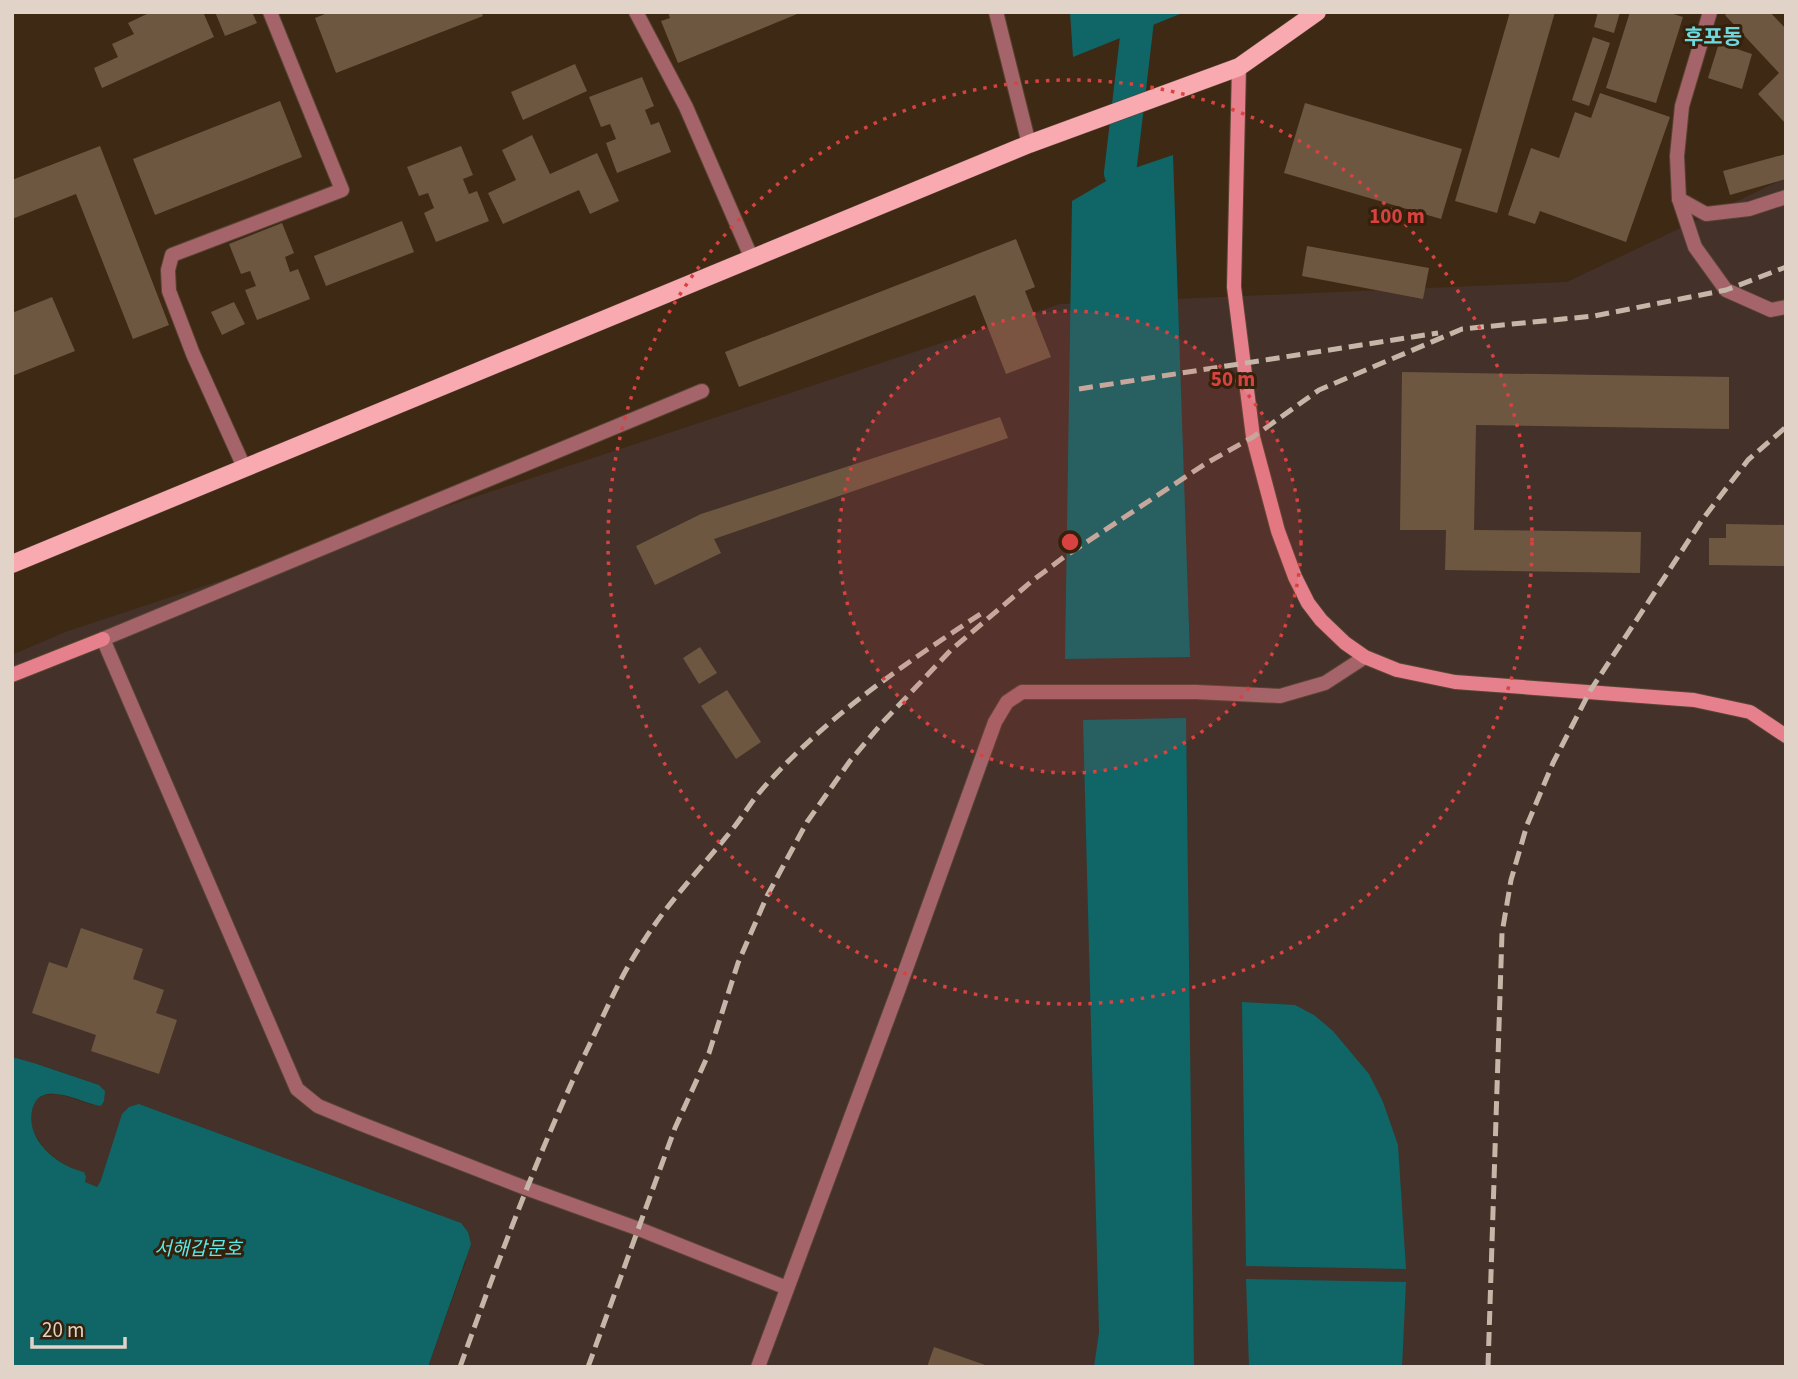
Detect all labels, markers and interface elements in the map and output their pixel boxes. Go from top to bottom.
district label: 후포동 [1684,22,1742,52]
text: 100 m [1369,201,1425,231]
text: 50 m [1211,364,1255,394]
centre of rings [1058,530,1082,554]
water label: 서해갑문호 [154,1236,243,1263]
scale bar [32,1306,124,1350]
text: 20 m [42,1315,84,1345]

